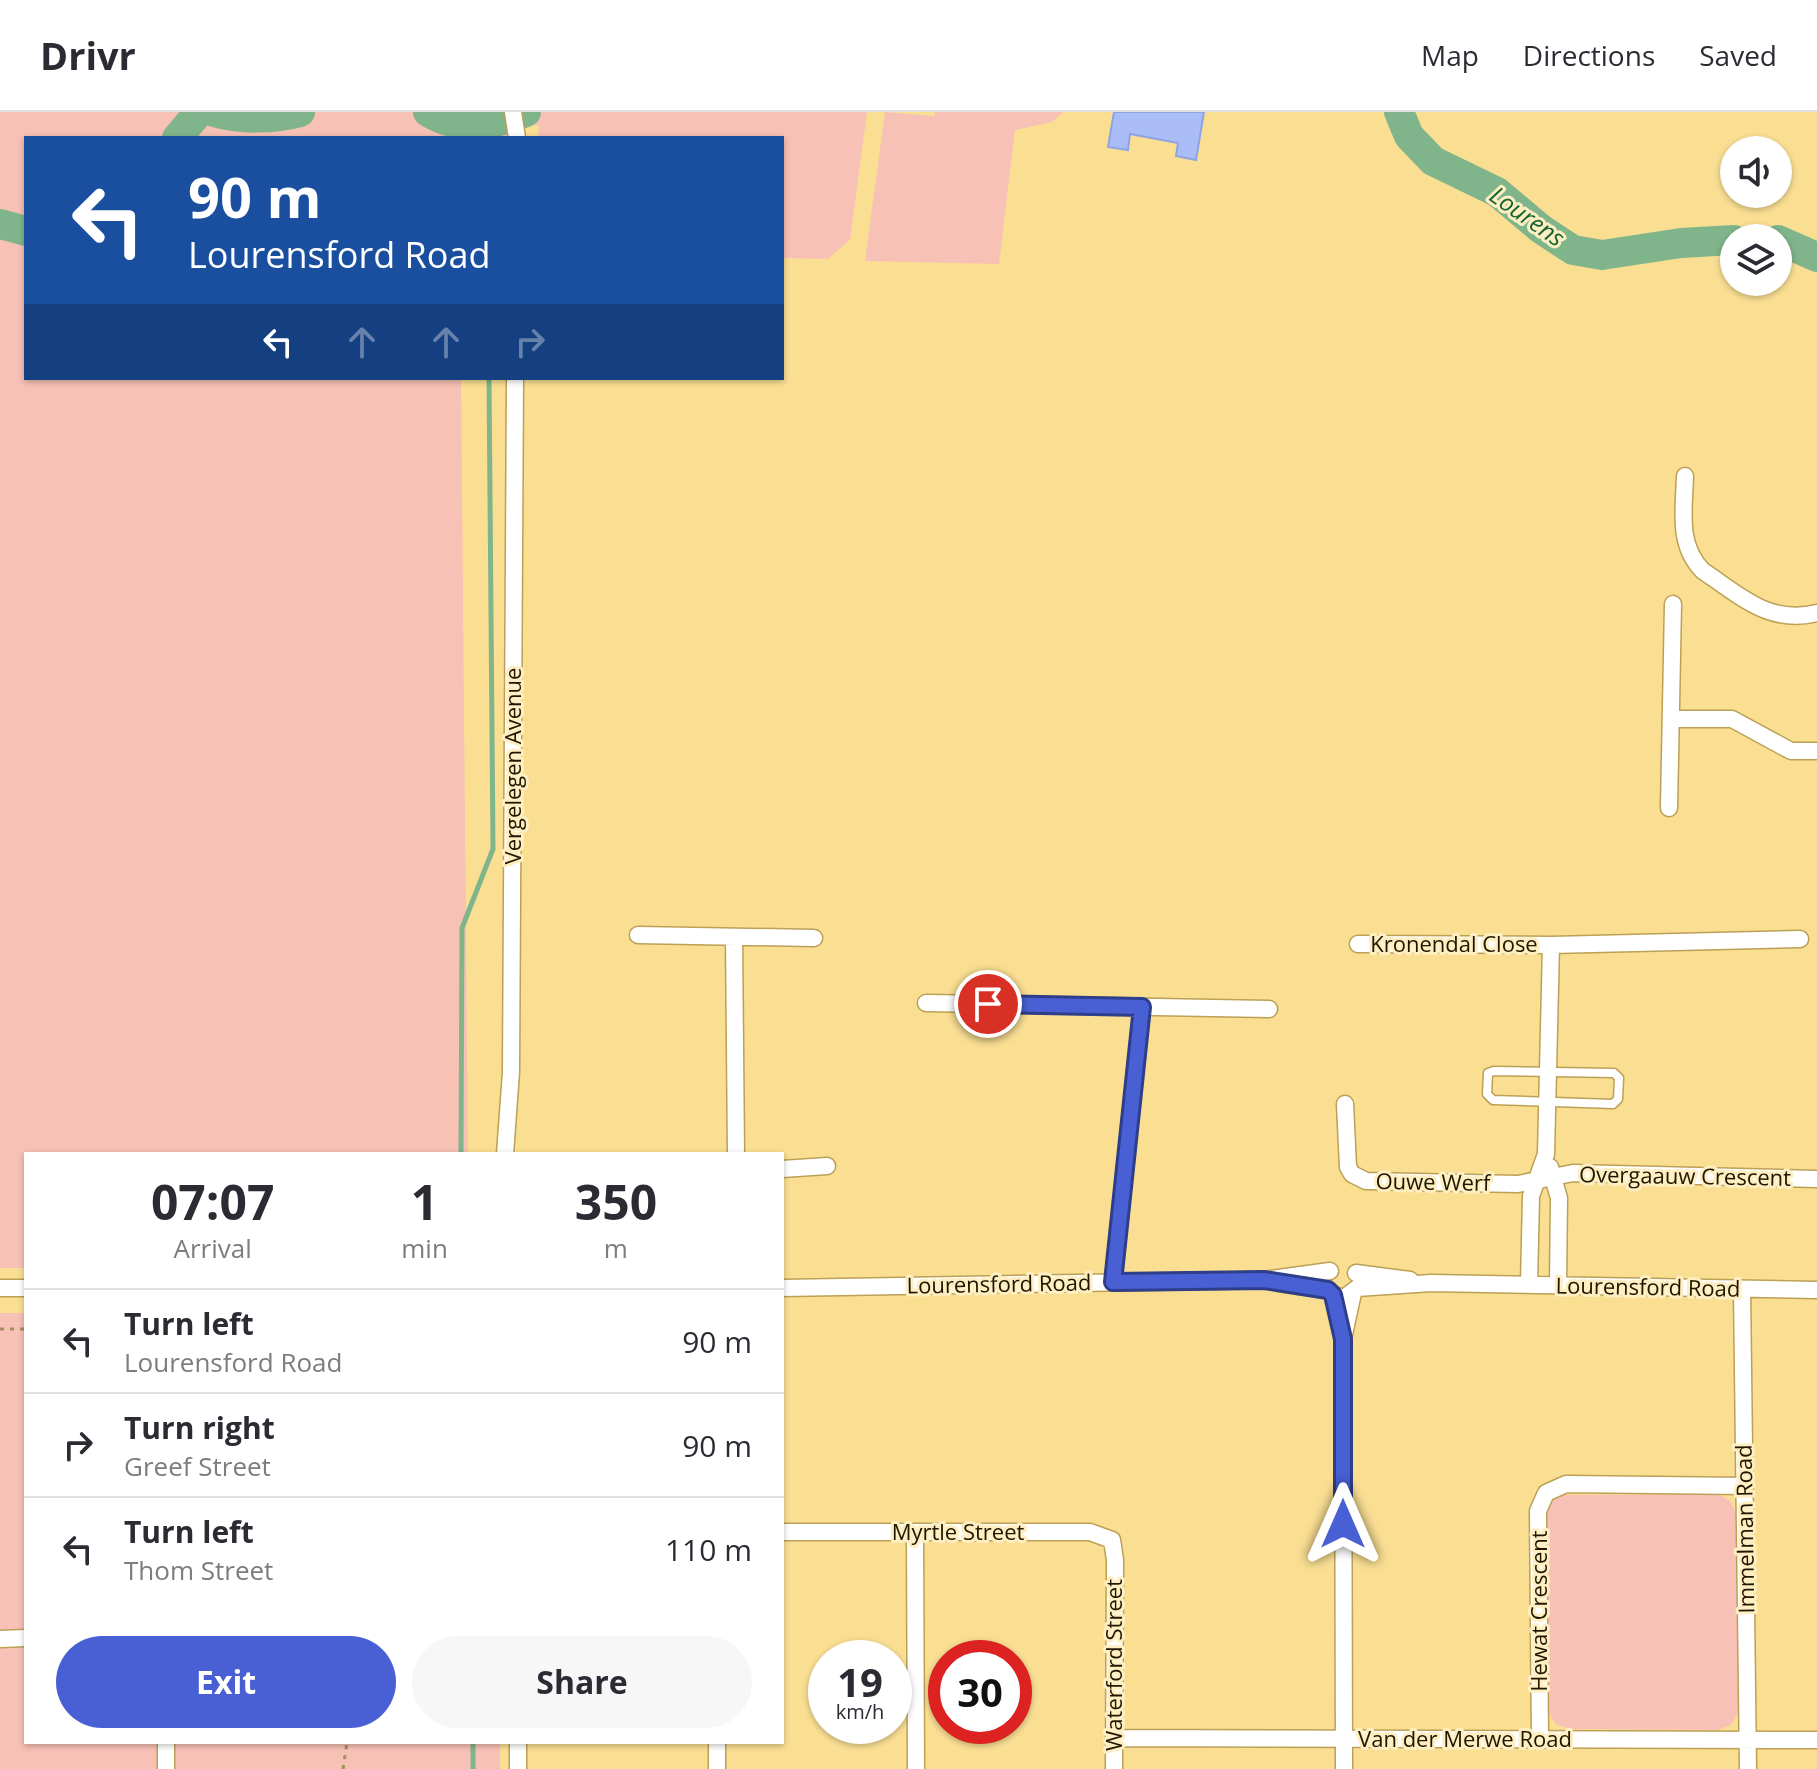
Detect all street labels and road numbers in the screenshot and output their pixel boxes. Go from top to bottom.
street label: Vergelegen Avenue [497,668,527,864]
street label: Kronendal Close [1370,928,1538,958]
street label: Overgaauw Crescent [1579,1158,1791,1192]
street label: Ouwe Werf [1375,1165,1492,1197]
street label: Lourensford Road [906,1266,1092,1300]
street label: Lourensford Road [1555,1269,1741,1303]
street label: Immelman Road [1728,1444,1760,1614]
street label: Myrtle Street [892,1516,1025,1546]
street label: Hewat Crescent [1523,1530,1553,1692]
street label: Waterford Street [1098,1579,1128,1751]
street label: Van der Merwe Road [1358,1723,1572,1753]

